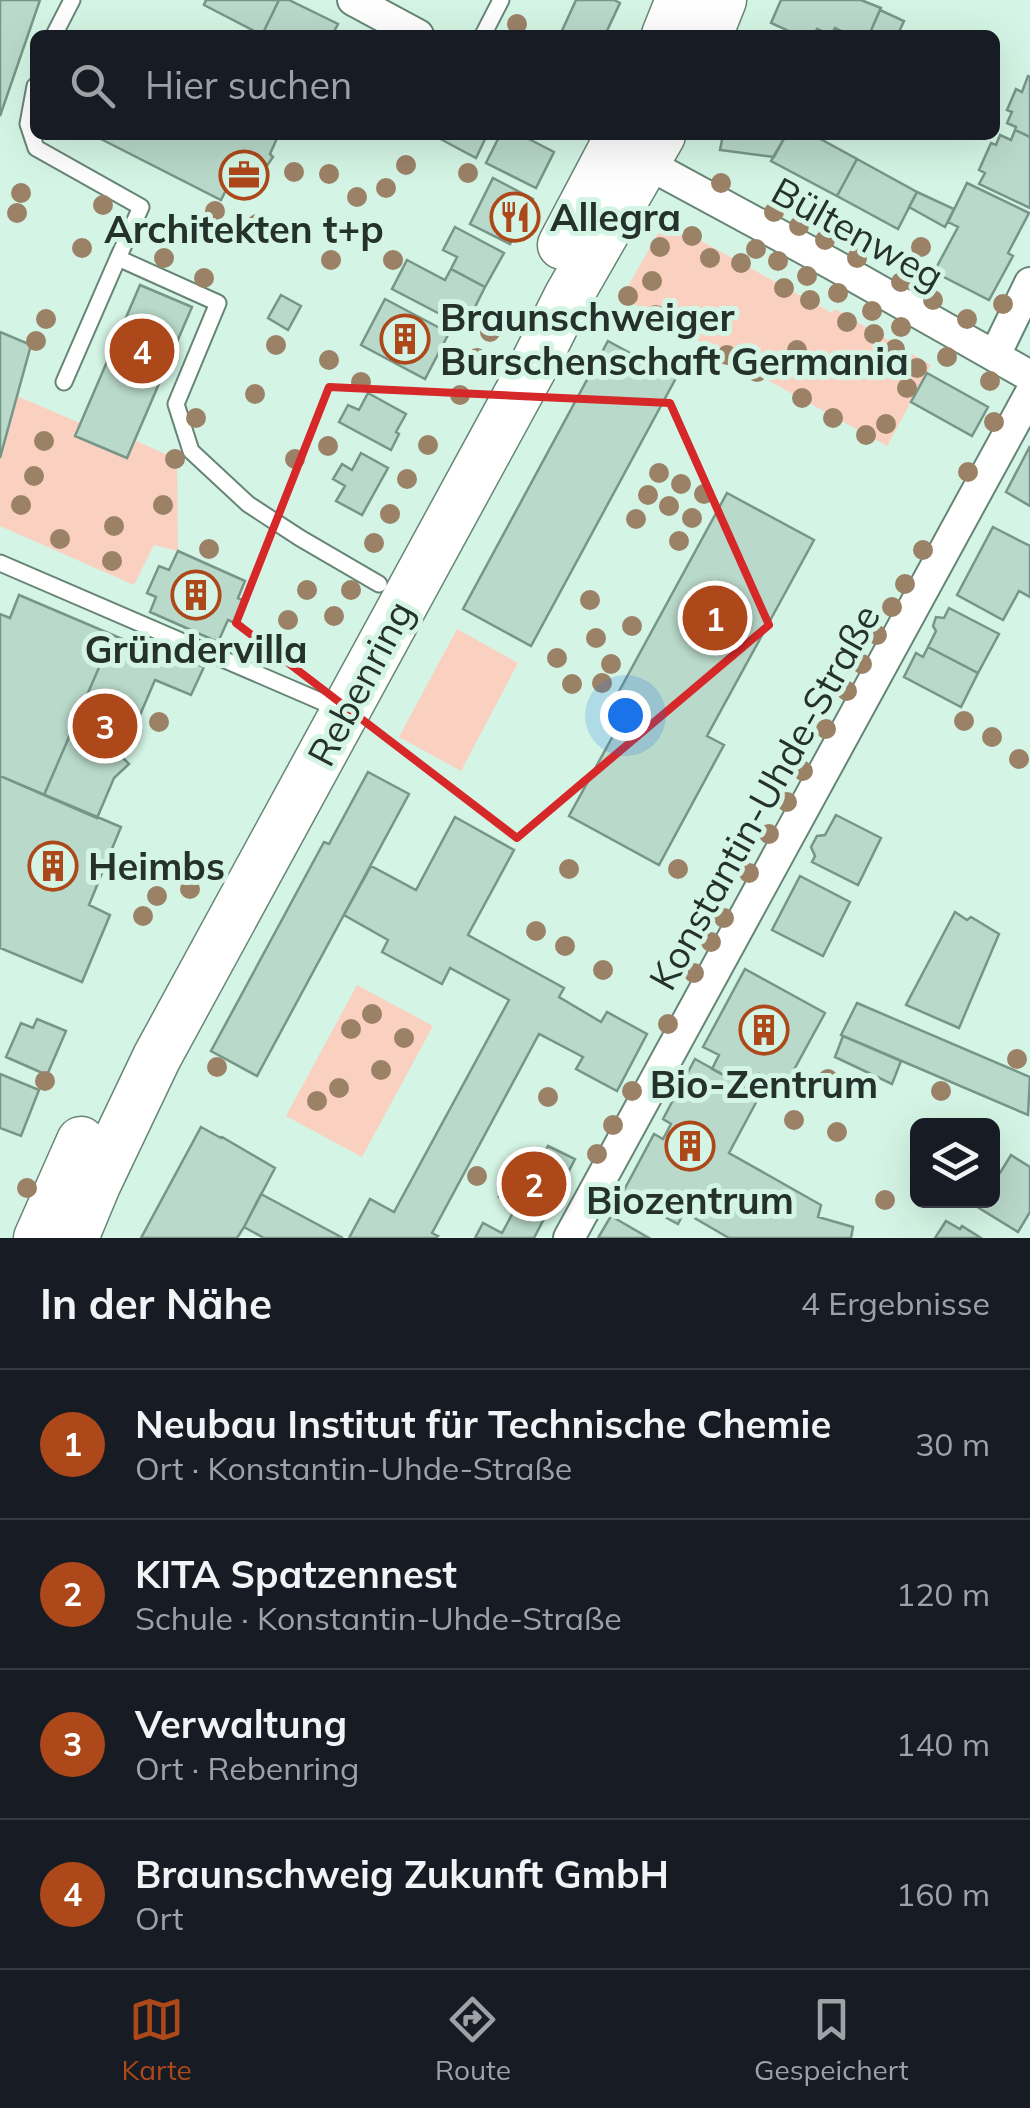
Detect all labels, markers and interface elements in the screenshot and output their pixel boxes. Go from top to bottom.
search box [30,30,1000,140]
icon: search [65,58,120,113]
text: Hier suchen [145,61,352,109]
office icon: Architekten t+p [218,149,270,201]
street label: Bültenweg [764,166,952,300]
restaurant icon: Allegra [489,191,541,243]
place label: Allegra [550,193,681,241]
place label: Architekten t+p [104,205,384,253]
place label: Braunschweiger Burschenschaft Germania [440,293,909,385]
building icon: Braunschweiger Burschenschaft Germania [379,313,431,365]
pin: 4 [110,314,174,388]
building icon: Gründervilla [170,569,222,621]
pin: 1 [682,580,748,656]
street label: Rebenring [296,592,424,774]
street label: Konstantin-Uhde-Straße [638,596,890,998]
place label: Gründervilla [84,625,308,673]
pin: 3 [72,688,138,764]
your location [600,690,651,741]
building icon: Heimbs [27,840,79,892]
place label: Heimbs [88,842,225,890]
building icon: Bio-Zentrum [738,1004,790,1056]
place label: Bio-Zentrum [650,1060,878,1108]
map controls [910,1118,1000,1208]
button: layers [910,1118,1000,1208]
building icon: Biozentrum [664,1120,716,1172]
pin: 2 [502,1146,566,1222]
place label: Biozentrum [586,1176,794,1224]
text: In der Nähe [40,1277,272,1330]
text: 4 Ergebnisse [801,1283,990,1323]
text: Neubau Institut für Technische Chemie [135,1400,831,1448]
text: 1 [63,1424,82,1464]
text: 30 m [915,1424,990,1464]
text: Ort · Konstantin-Uhde-Straße [135,1448,572,1488]
text: KITA Spatzennest [135,1550,457,1598]
text: 2 [63,1574,82,1614]
text: 120 m [896,1574,990,1614]
text: Schule · Konstantin-Uhde-Straße [135,1598,622,1638]
text: Verwaltung [135,1700,347,1748]
text: 3 [63,1724,82,1764]
text: 140 m [896,1724,990,1764]
text: Ort · Rebenring [135,1748,359,1788]
text: Braunschweig Zukunft GmbH [135,1850,669,1898]
text: 4 [63,1874,82,1914]
text: 160 m [896,1874,990,1914]
text: Ort [135,1898,183,1938]
tab: Karte [122,1992,192,2087]
tab: Route [435,1992,511,2087]
tab: Gespeichert [754,1992,908,2087]

